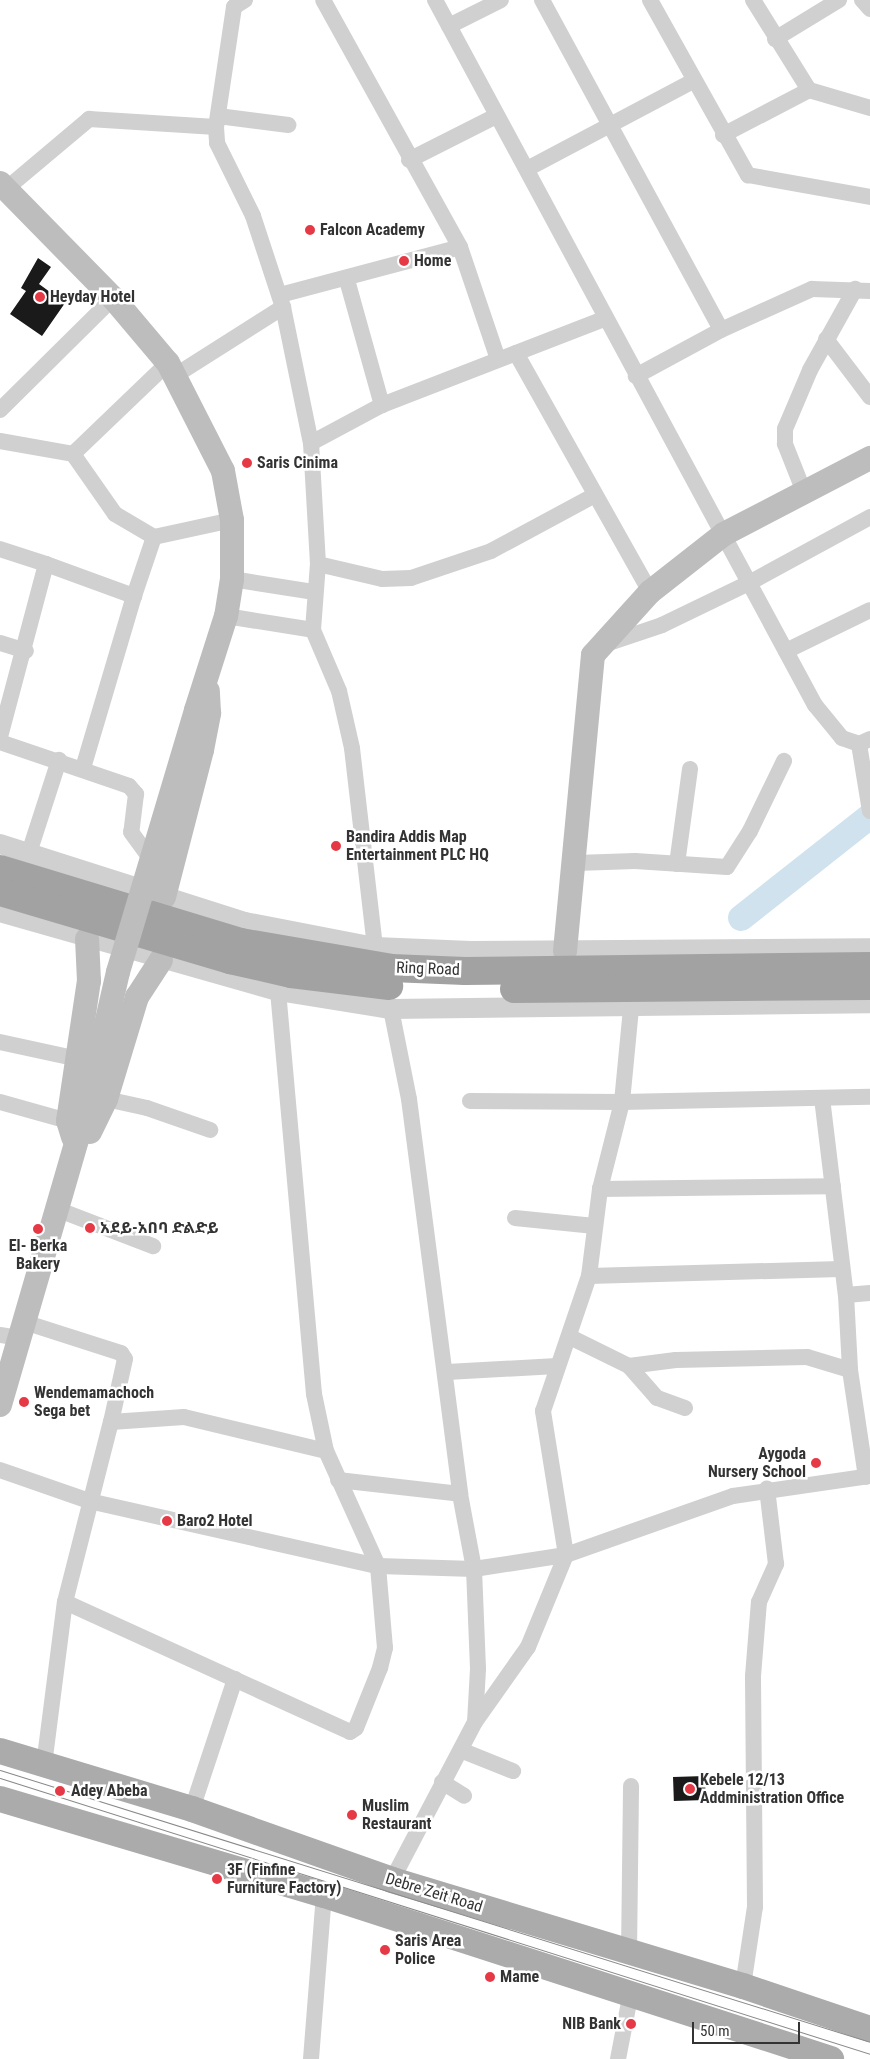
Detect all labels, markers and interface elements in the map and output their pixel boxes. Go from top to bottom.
place label: Falcon Academy [320,220,425,240]
marker: Falcon Academy [304,224,316,236]
place label: Home [414,251,451,271]
marker: Home [398,255,410,267]
place label: Heyday Hotel [50,287,135,307]
marker: Heyday Hotel [34,291,46,303]
place label: Saris Cinima [257,453,338,473]
marker: Saris Cinima [241,457,253,469]
place label: Bandira Addis Map Entertainment PLC HQ [346,827,489,865]
marker: Bandira Addis Map Entertainment PLC HQ [330,840,342,852]
street label: Ring Road [396,958,460,980]
place label: አደይ-አበባ ድልድይ [100,1218,219,1238]
marker: አደይ-አበባ ድልድይ [84,1222,96,1234]
marker: El- Berka Bakery [32,1223,44,1235]
place label: El- Berka Bakery [9,1236,67,1274]
place label: Wendemamachoch Sega bet [34,1383,154,1421]
marker: Wendemamachoch Sega bet [18,1396,30,1408]
place label: Aygoda Nursery School [708,1444,806,1482]
marker: Aygoda Nursery School [810,1457,822,1469]
place label: Baro2 Hotel [177,1511,253,1531]
marker: Baro2 Hotel [161,1515,173,1527]
place label: Kebele 12/13 Addministration Office [700,1770,844,1808]
place label: Adey Abeba [71,1781,147,1801]
marker: Kebele 12/13 Addministration Office [684,1783,696,1795]
marker: Adey Abeba [53,1784,67,1798]
place label: Muslim Restaurant [362,1796,431,1834]
marker: Muslim Restaurant [346,1809,358,1821]
place label: 3F (Finfine Furniture Factory) [227,1860,341,1898]
street label: Debre Zeit Road [383,1869,485,1917]
marker: 3F (Finfine Furniture Factory) [211,1873,223,1885]
place label: Saris Area Police [395,1931,461,1969]
marker: Saris Area Police [379,1944,391,1956]
place label: Mame [500,1967,539,1987]
marker: Mame [484,1971,496,1983]
scale bar [695,2012,802,2044]
place label: NIB Bank [562,2014,621,2034]
marker: NIB Bank [625,2018,637,2030]
text: 50 m [700,2022,730,2040]

